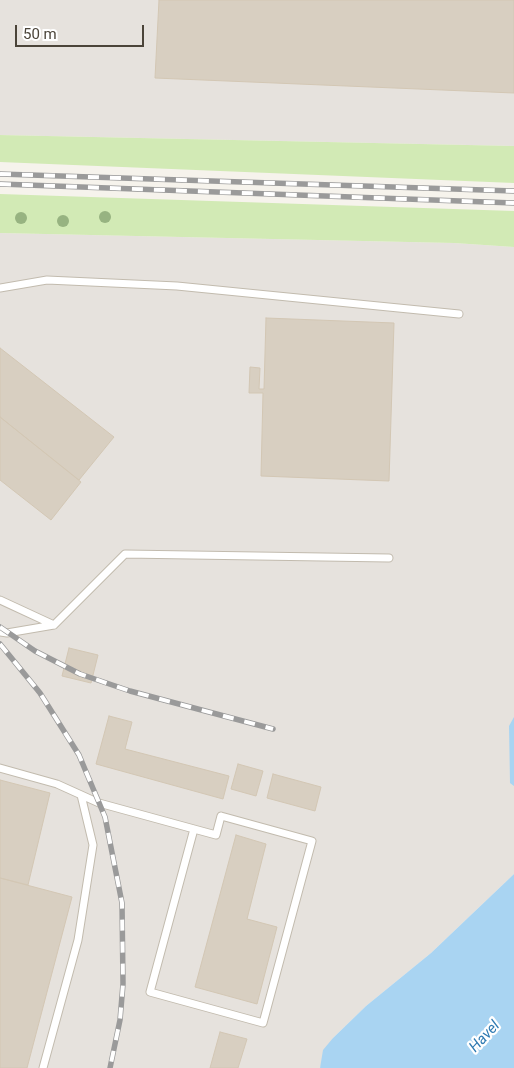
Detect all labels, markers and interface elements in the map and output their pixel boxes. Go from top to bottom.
scale bar [18,15,146,47]
text: 50 m [23,25,57,43]
water label: Havel [466,1018,504,1056]

